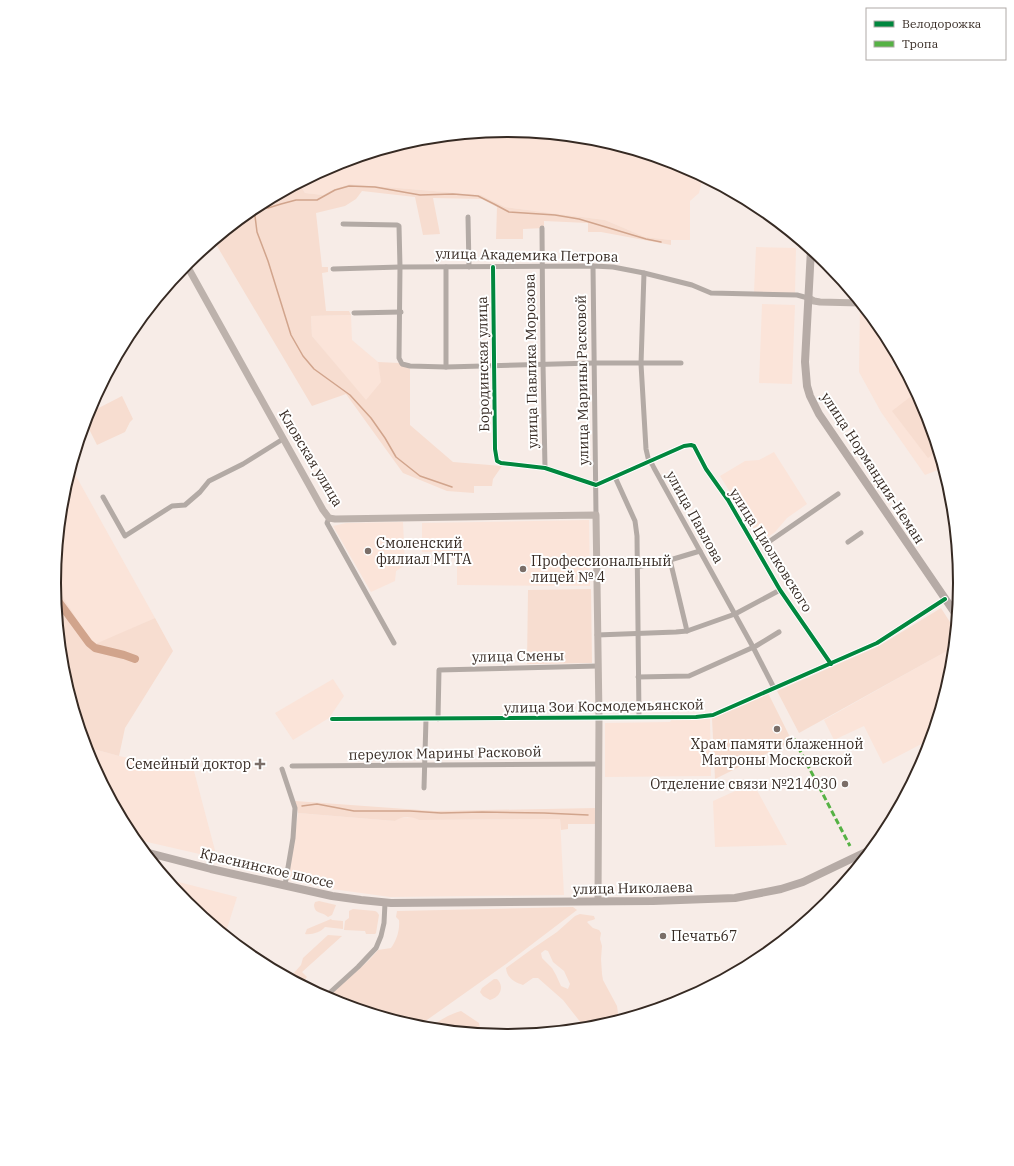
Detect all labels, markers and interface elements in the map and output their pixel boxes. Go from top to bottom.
legend [866,8,1006,60]
text: Велодорожка [902,16,982,31]
text: Тропа [902,36,939,51]
street label: улица Академика Петрова [435,244,619,266]
street label: улица Павлика Морозова [520,273,542,449]
street label: улица Марины Расковой [572,295,592,465]
street label: Бородинская улица [473,296,493,432]
street label: улица Нормандия-Неман [817,389,929,547]
street label: Кловская улица [275,406,347,510]
street label: улица Павлова [662,468,728,567]
street label: улица Циолковского [726,485,817,615]
place label: Смоленский филиал МГТА [376,534,472,568]
marker: Смоленский филиал МГТА [363,546,373,556]
place label: Профессиональный лицей № 4 [531,552,671,586]
marker: Профессиональный лицей № 4 [518,564,528,574]
street label: улица Смены [472,646,564,666]
street label: улица Зои Космодемьянской [504,695,704,717]
marker: Храм памяти блаженной Матроны Московской [772,724,782,734]
place label: Храм памяти блаженной Матроны Московской [691,735,863,769]
street label: переулок Марины Расковой [348,742,542,764]
place label: Семейный доктор [126,755,251,773]
marker: Семейный доктор [254,758,266,770]
place label: Отделение связи №214030 [650,775,837,793]
marker: Отделение связи №214030 [840,779,850,789]
street label: Краснинское шоссе [198,844,336,892]
street label: улица Николаева [573,878,694,898]
place label: Печать67 [671,927,737,945]
marker: Печать67 [658,931,668,941]

